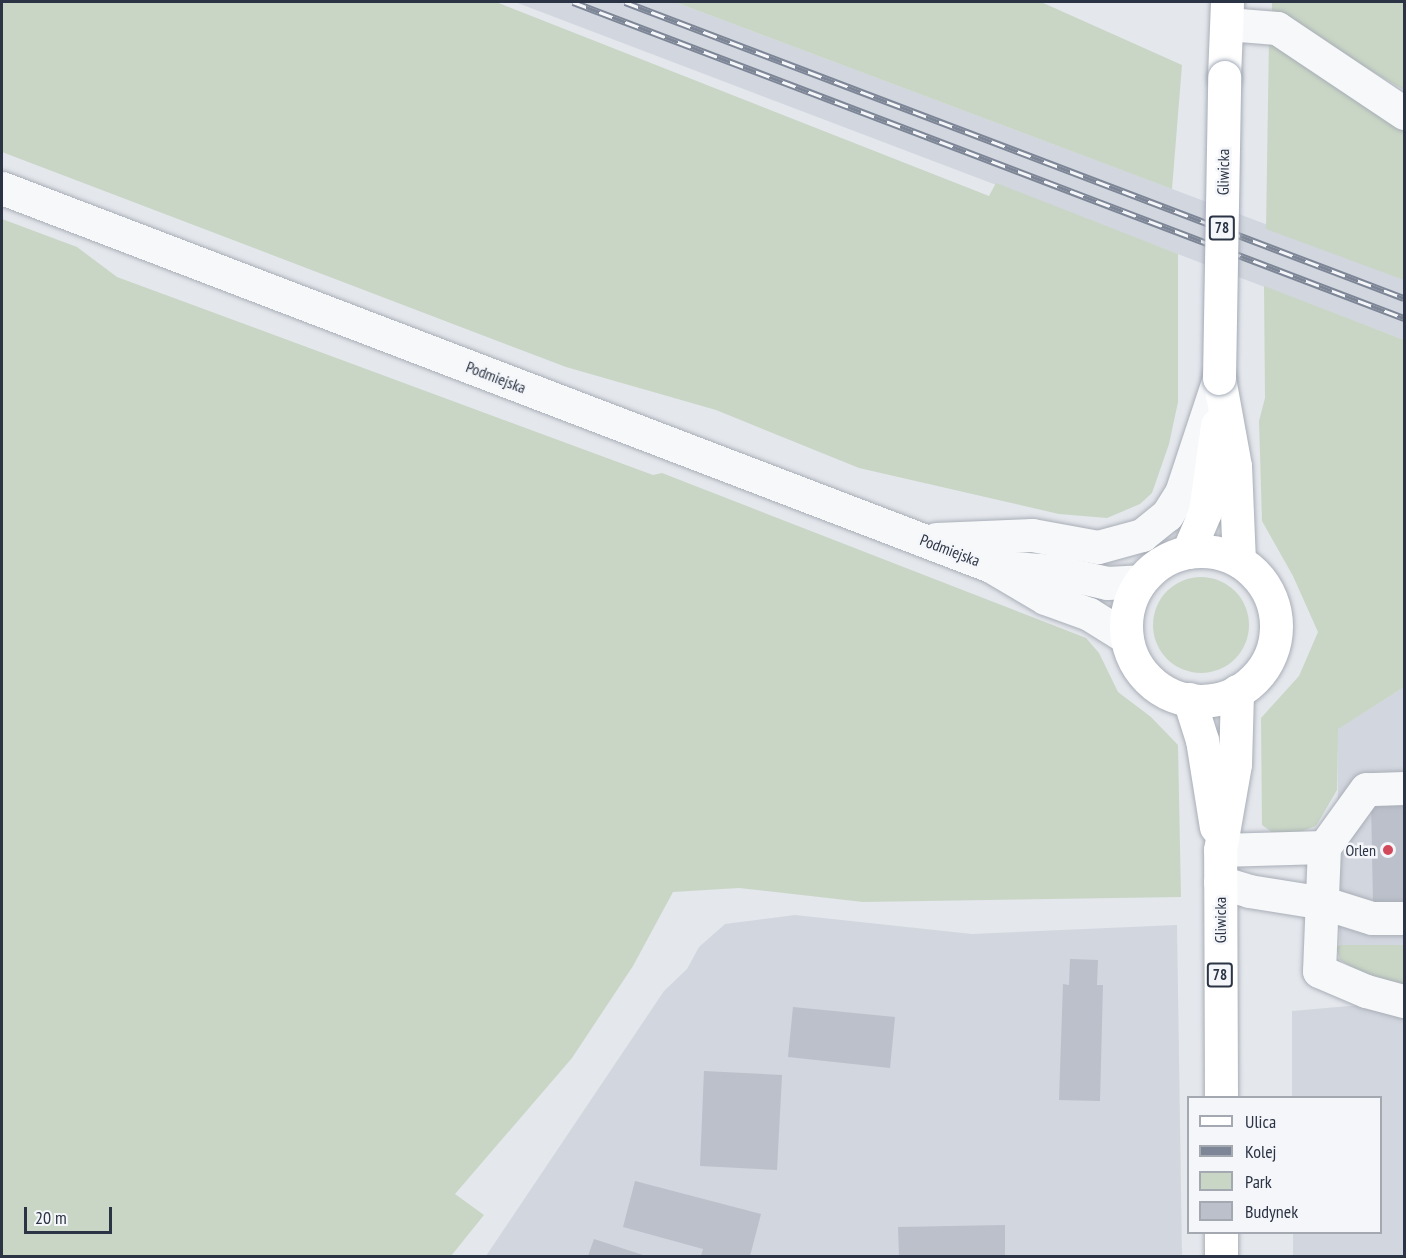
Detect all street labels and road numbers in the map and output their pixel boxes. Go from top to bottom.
street label: Gliwicka [1213,149,1233,195]
road number: 78 [1208,216,1236,240]
street label: Podmiejska [463,357,529,397]
street label: Podmiejska [917,530,983,570]
street label: Gliwicka [1210,897,1230,943]
road number: 78 [1206,963,1234,987]

